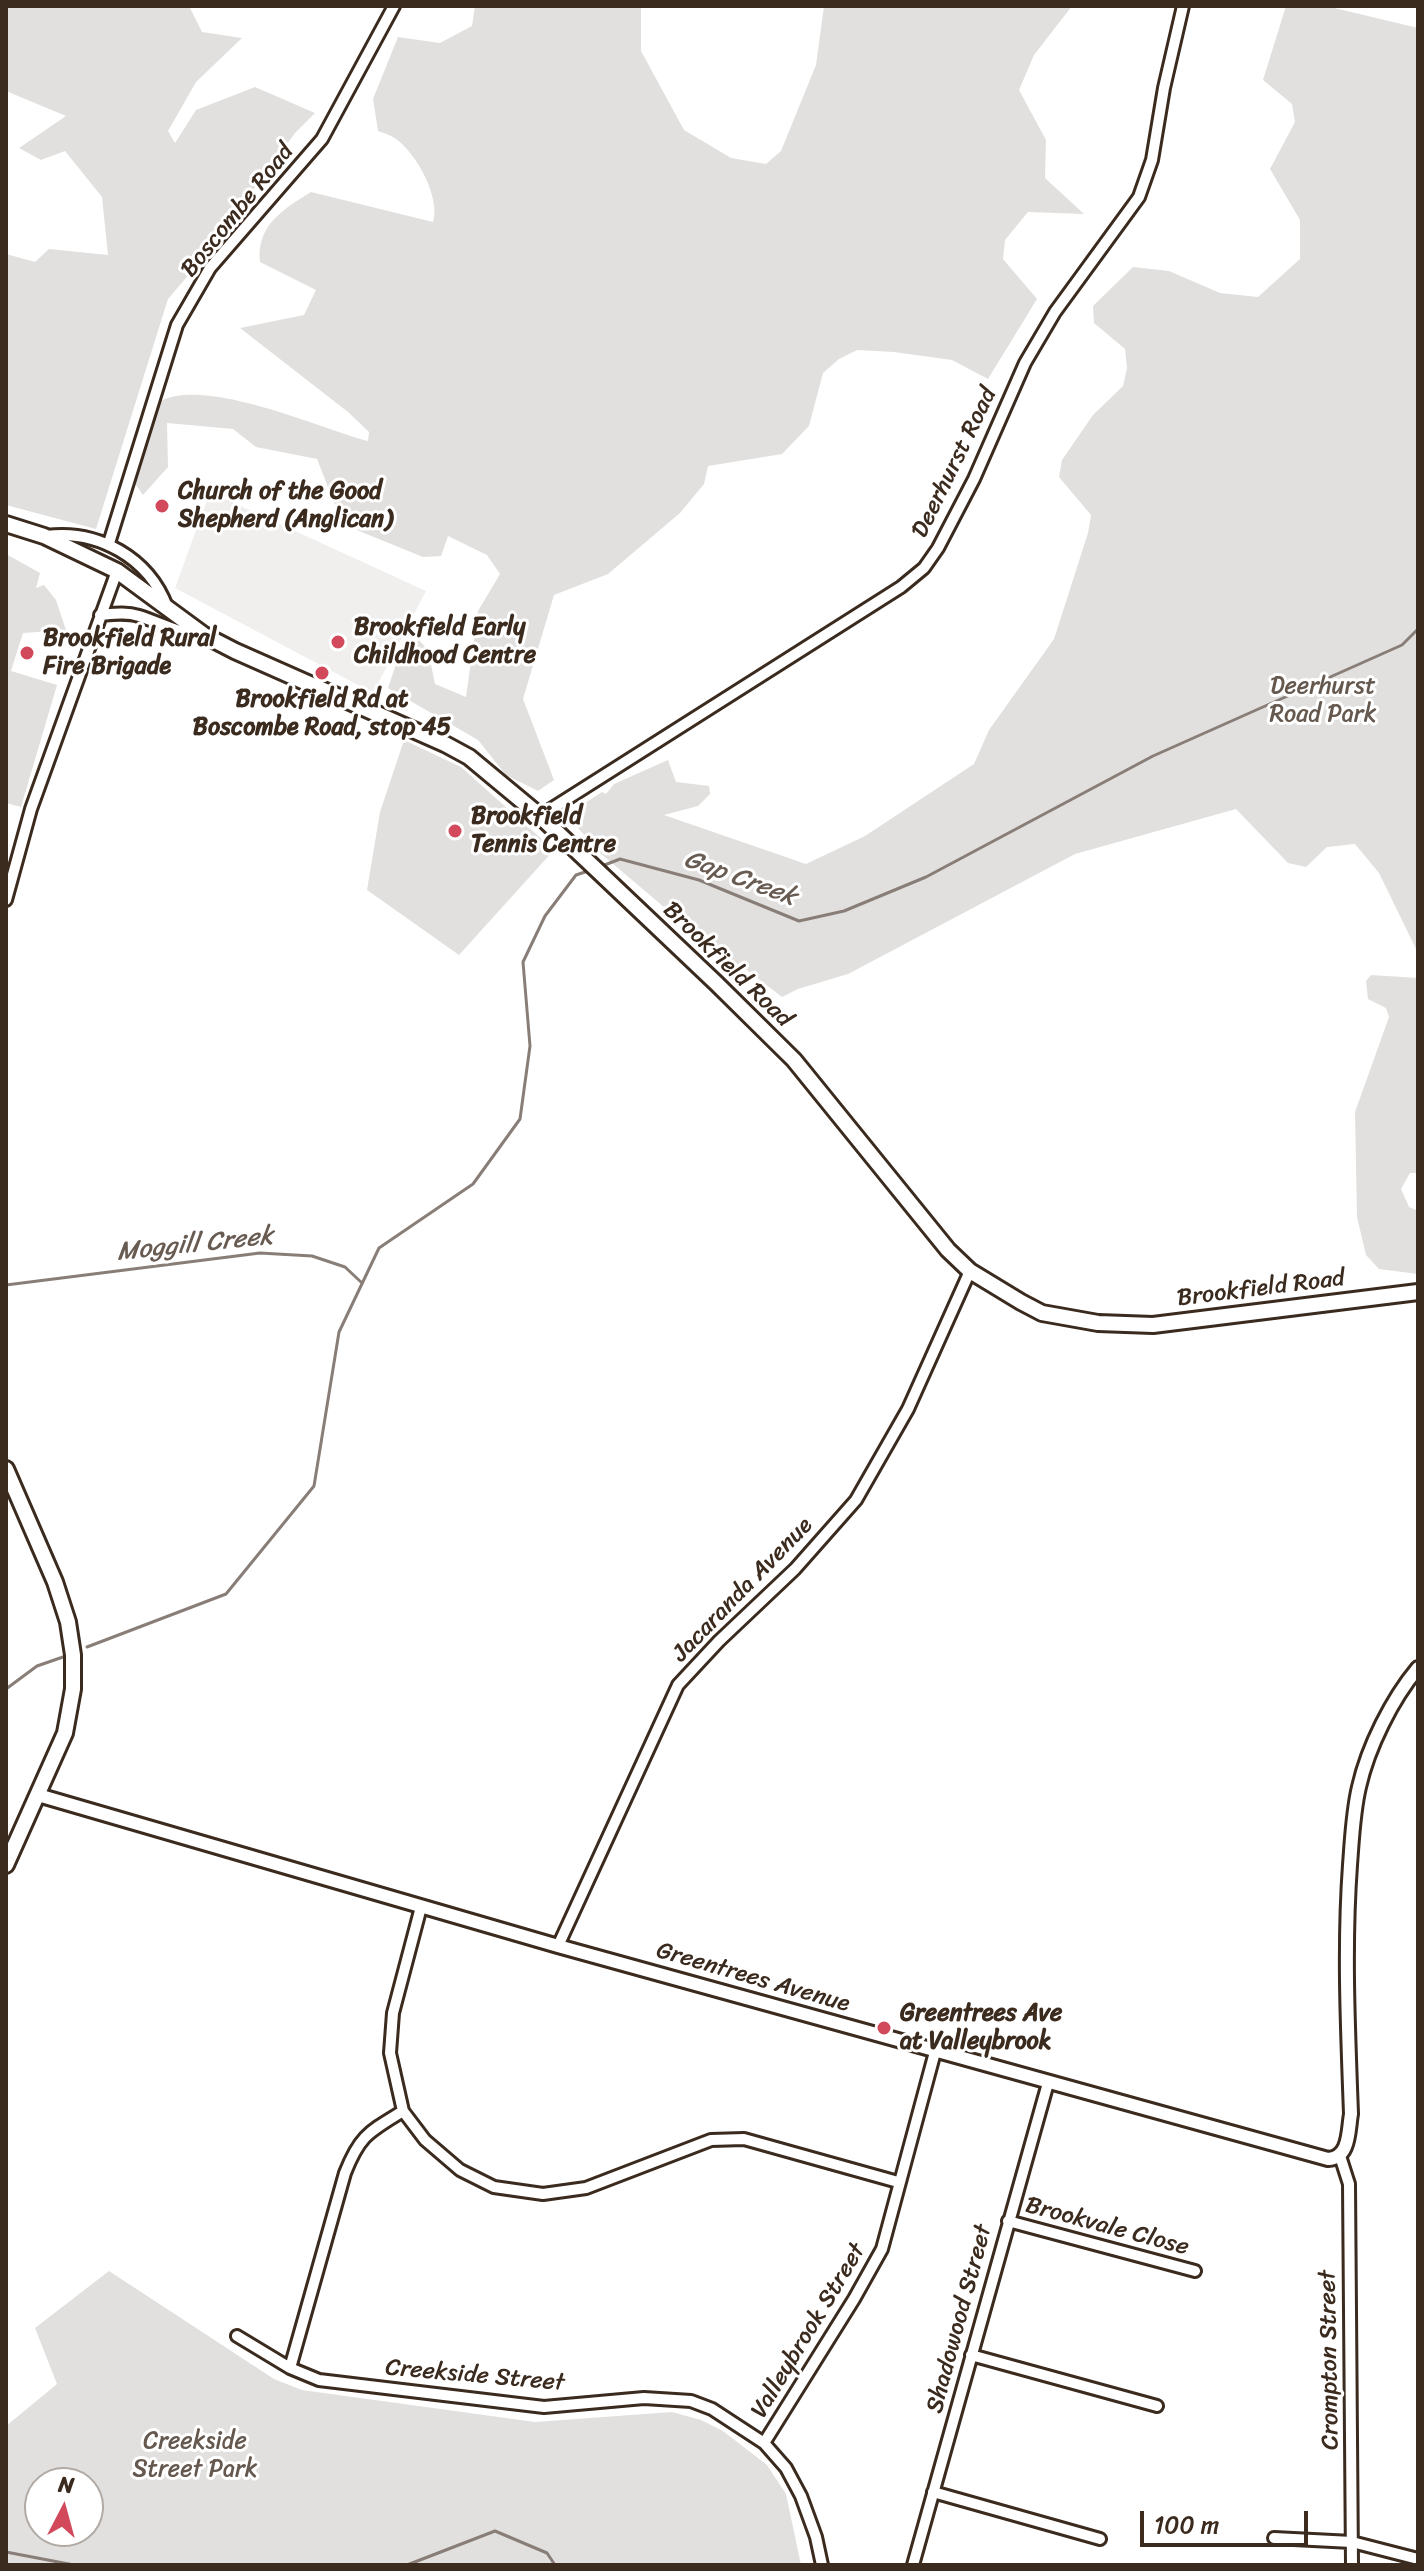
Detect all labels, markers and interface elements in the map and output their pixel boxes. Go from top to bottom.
street label: Boscombe Road [175,138,301,284]
street label: Deerhurst Road [906,383,1004,543]
place label: Church of the Good Shepherd (Anglican) [178,478,393,534]
marker: Church of the Good Shepherd (Anglican) [153,497,171,515]
place label: Brookfield Early Childhood Centre [354,614,536,670]
place label: Brookfield Rural Fire Brigade [43,625,216,681]
marker: Brookfield Early Childhood Centre [329,633,347,651]
marker: Brookfield Rural Fire Brigade [18,644,36,662]
marker: Brookfield Rd at Boscombe Road, stop 45 [313,664,331,682]
park label: Deerhurst Road Park [1270,673,1376,729]
place label: Brookfield Rd at Boscombe Road, stop 45 [193,686,451,742]
place label: Brookfield Tennis Centre [471,803,616,859]
marker: Brookfield Tennis Centre [446,822,464,840]
water label: Gap Creek [680,844,800,914]
street label: Brookfield Road [656,896,798,1034]
water label: Moggill Creek [115,1221,275,1269]
street label: Brookfield Road [1176,1264,1346,1314]
street label: Jacaranda Avenue [667,1512,819,1668]
street label: Greentrees Avenue [653,1937,853,2019]
place label: Greentrees Ave at Valleybrook [900,2000,1062,2056]
marker: Greentrees Ave at Valleybrook [875,2019,893,2037]
street label: Brookvale Close [1022,2191,1192,2263]
street label: Shadowood Street [921,2222,999,2416]
street label: Valleybrook Street [745,2238,873,2424]
street label: Crompton Street [1314,2270,1346,2450]
street label: Creekside Street [384,2354,566,2398]
park label: Creekside Street Park [132,2428,258,2484]
text: N [57,2464,76,2505]
north arrow [24,2467,104,2547]
scale bar [1144,2495,1312,2545]
text: 100 m [1154,2504,1219,2546]

